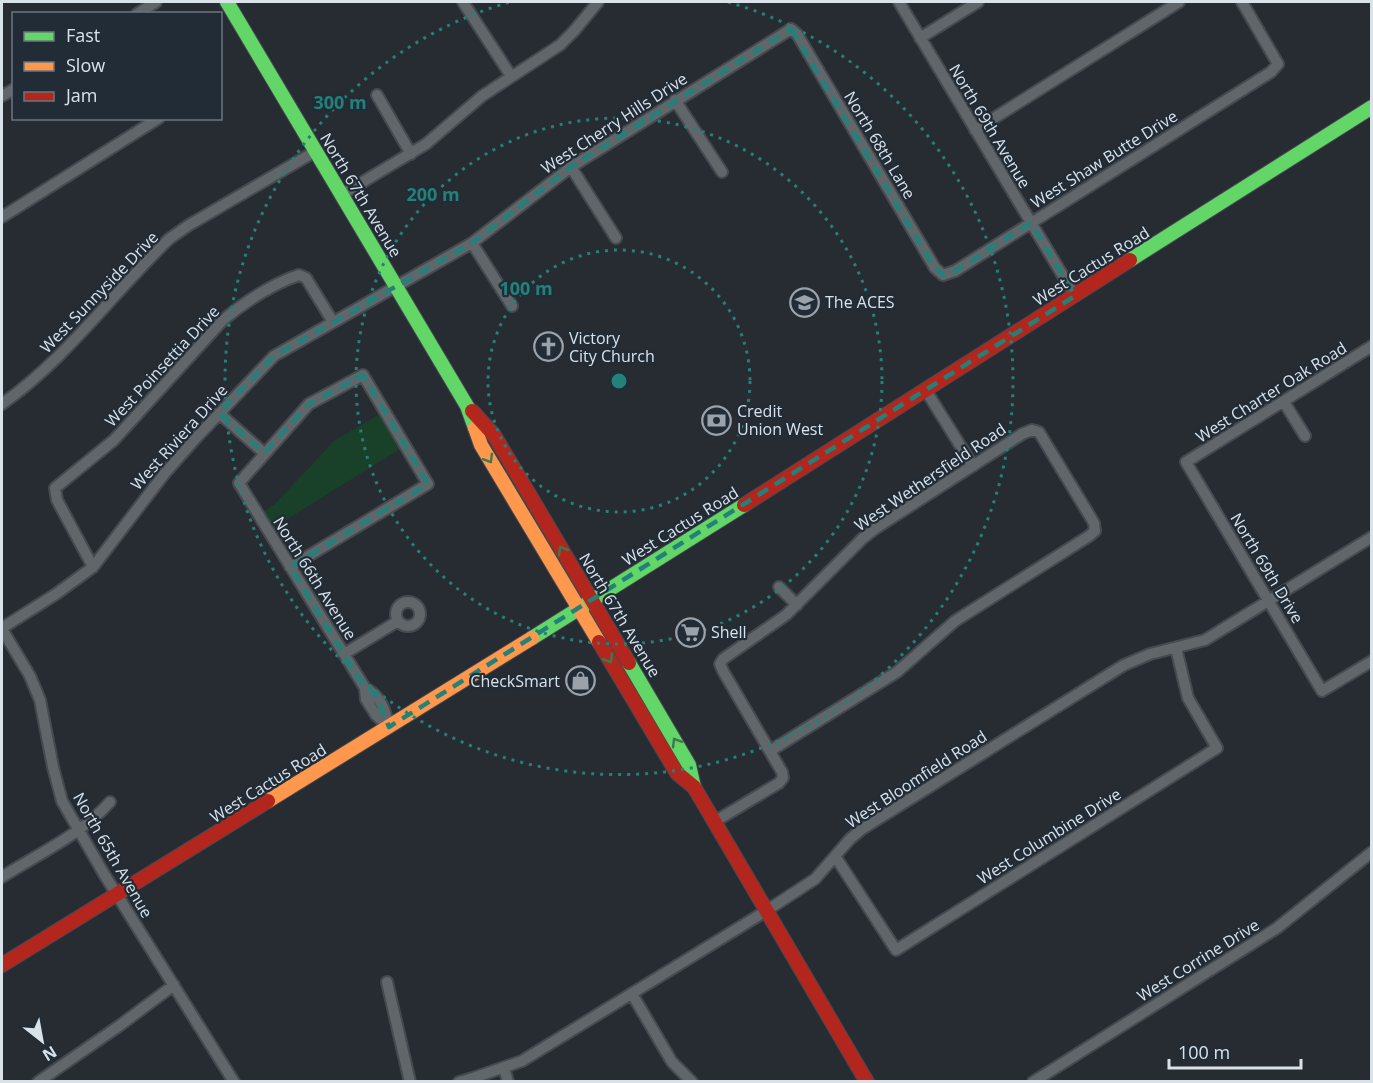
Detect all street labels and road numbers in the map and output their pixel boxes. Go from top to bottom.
street label: North 69th Avenue [944,60,1036,192]
street label: West Cherry Hills Drive [537,67,691,179]
street label: North 68th Lane [839,87,921,203]
street label: West Shaw Butte Drive [1026,105,1182,213]
street label: North 67th Avenue [315,129,407,261]
street label: West Cactus Road [1029,221,1153,311]
street label: West Sunnyside Drive [35,226,163,358]
street label: West Poinsettia Drive [100,300,224,432]
street label: West Charter Oak Road [1191,337,1351,447]
street label: West Riviera Drive [126,379,232,494]
street label: West Wethersfield Road [850,418,1010,536]
street label: West Cactus Road [618,481,742,571]
street label: North 69th Drive [1225,509,1309,627]
street label: North 66th Avenue [268,512,362,644]
street label: North 67th Avenue [574,549,666,681]
street label: West Bloomfield Road [841,725,991,833]
street label: West Cactus Road [206,738,330,828]
street label: West Columbine Drive [973,783,1125,889]
street label: North 65th Avenue [68,788,158,922]
street label: West Corrine Drive [1133,914,1263,1006]

